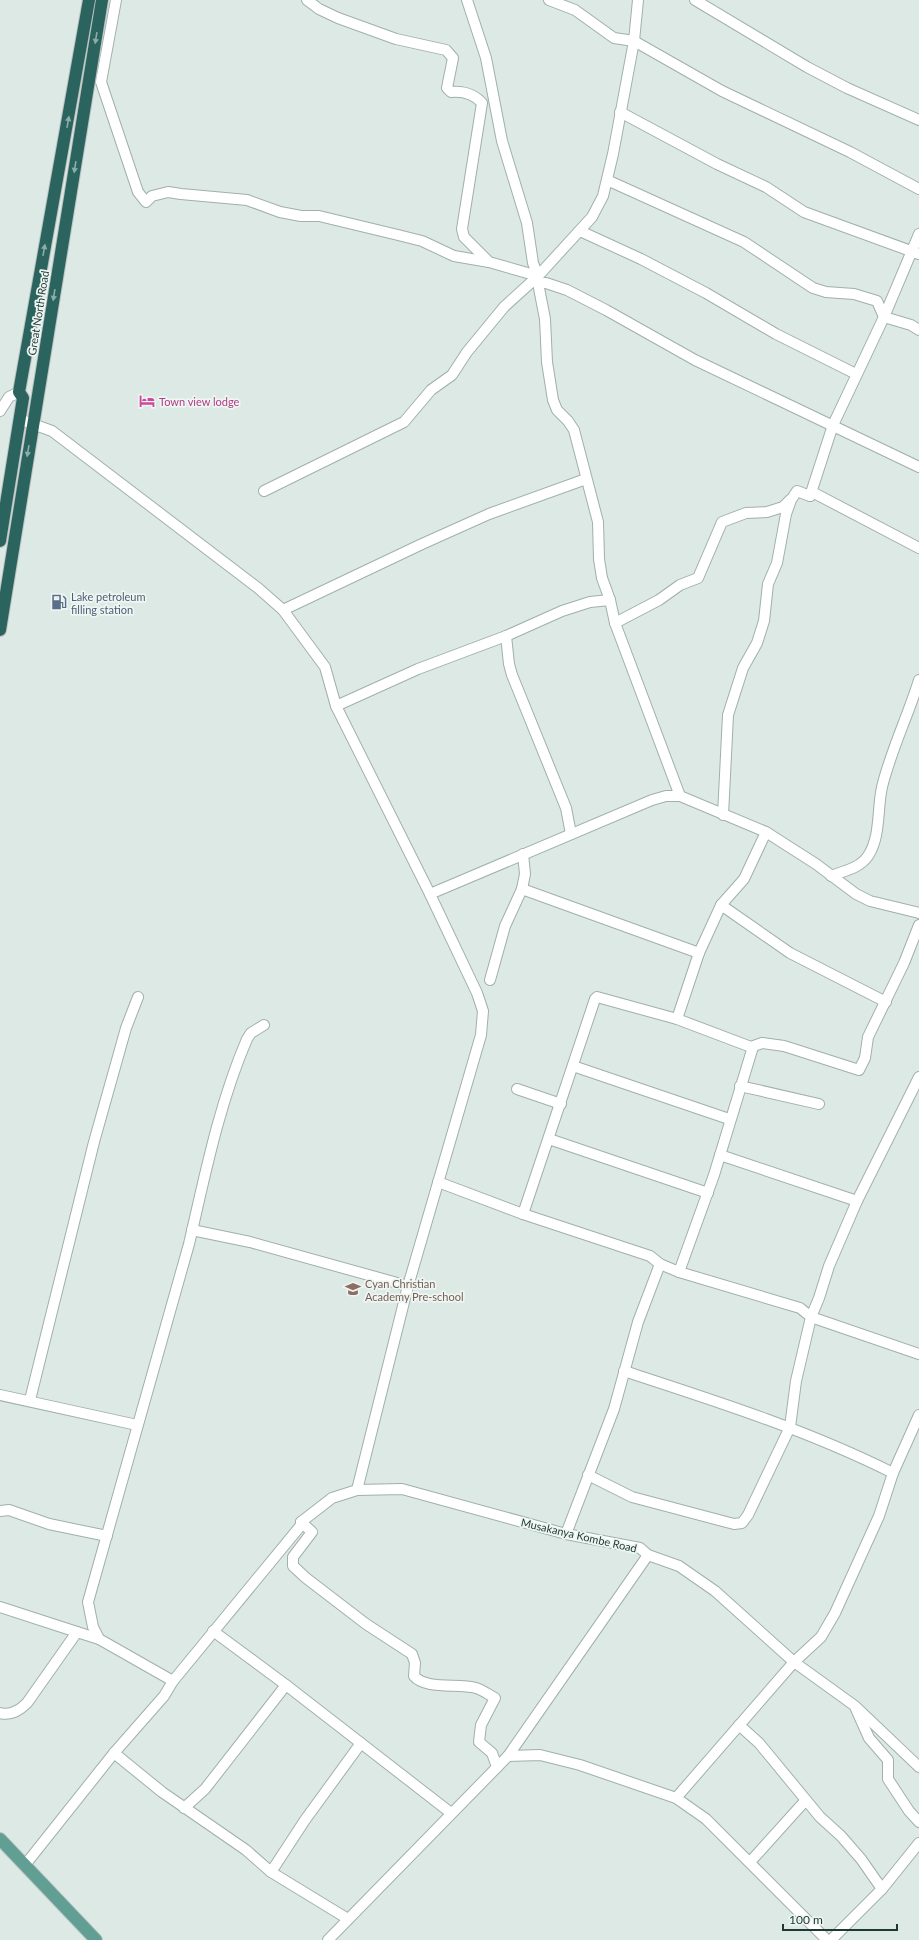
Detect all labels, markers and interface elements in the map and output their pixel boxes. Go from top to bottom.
one-way arrow [93,32,99,45]
one-way arrow [65,116,71,128]
one-way arrow [72,161,78,173]
one-way arrow [42,244,48,256]
street label: Great North Road [25,270,51,356]
one-way arrow [51,289,57,301]
hotel icon: Town view lodge [138,392,156,410]
place label: Town view lodge [159,395,240,408]
one-way arrow [25,445,31,457]
place label: Lake petroleum filling station [71,590,146,616]
fuel station icon: Lake petroleum filling station [50,593,68,611]
place label: Cyan Christian Academy Pre-school [365,1277,464,1303]
school or university icon: Cyan Christian Academy Pre-school [344,1280,362,1298]
street label: Musakanya Kombe Road [520,1515,638,1555]
scale bar [783,1906,897,1932]
text: 100 m [789,1912,823,1927]

